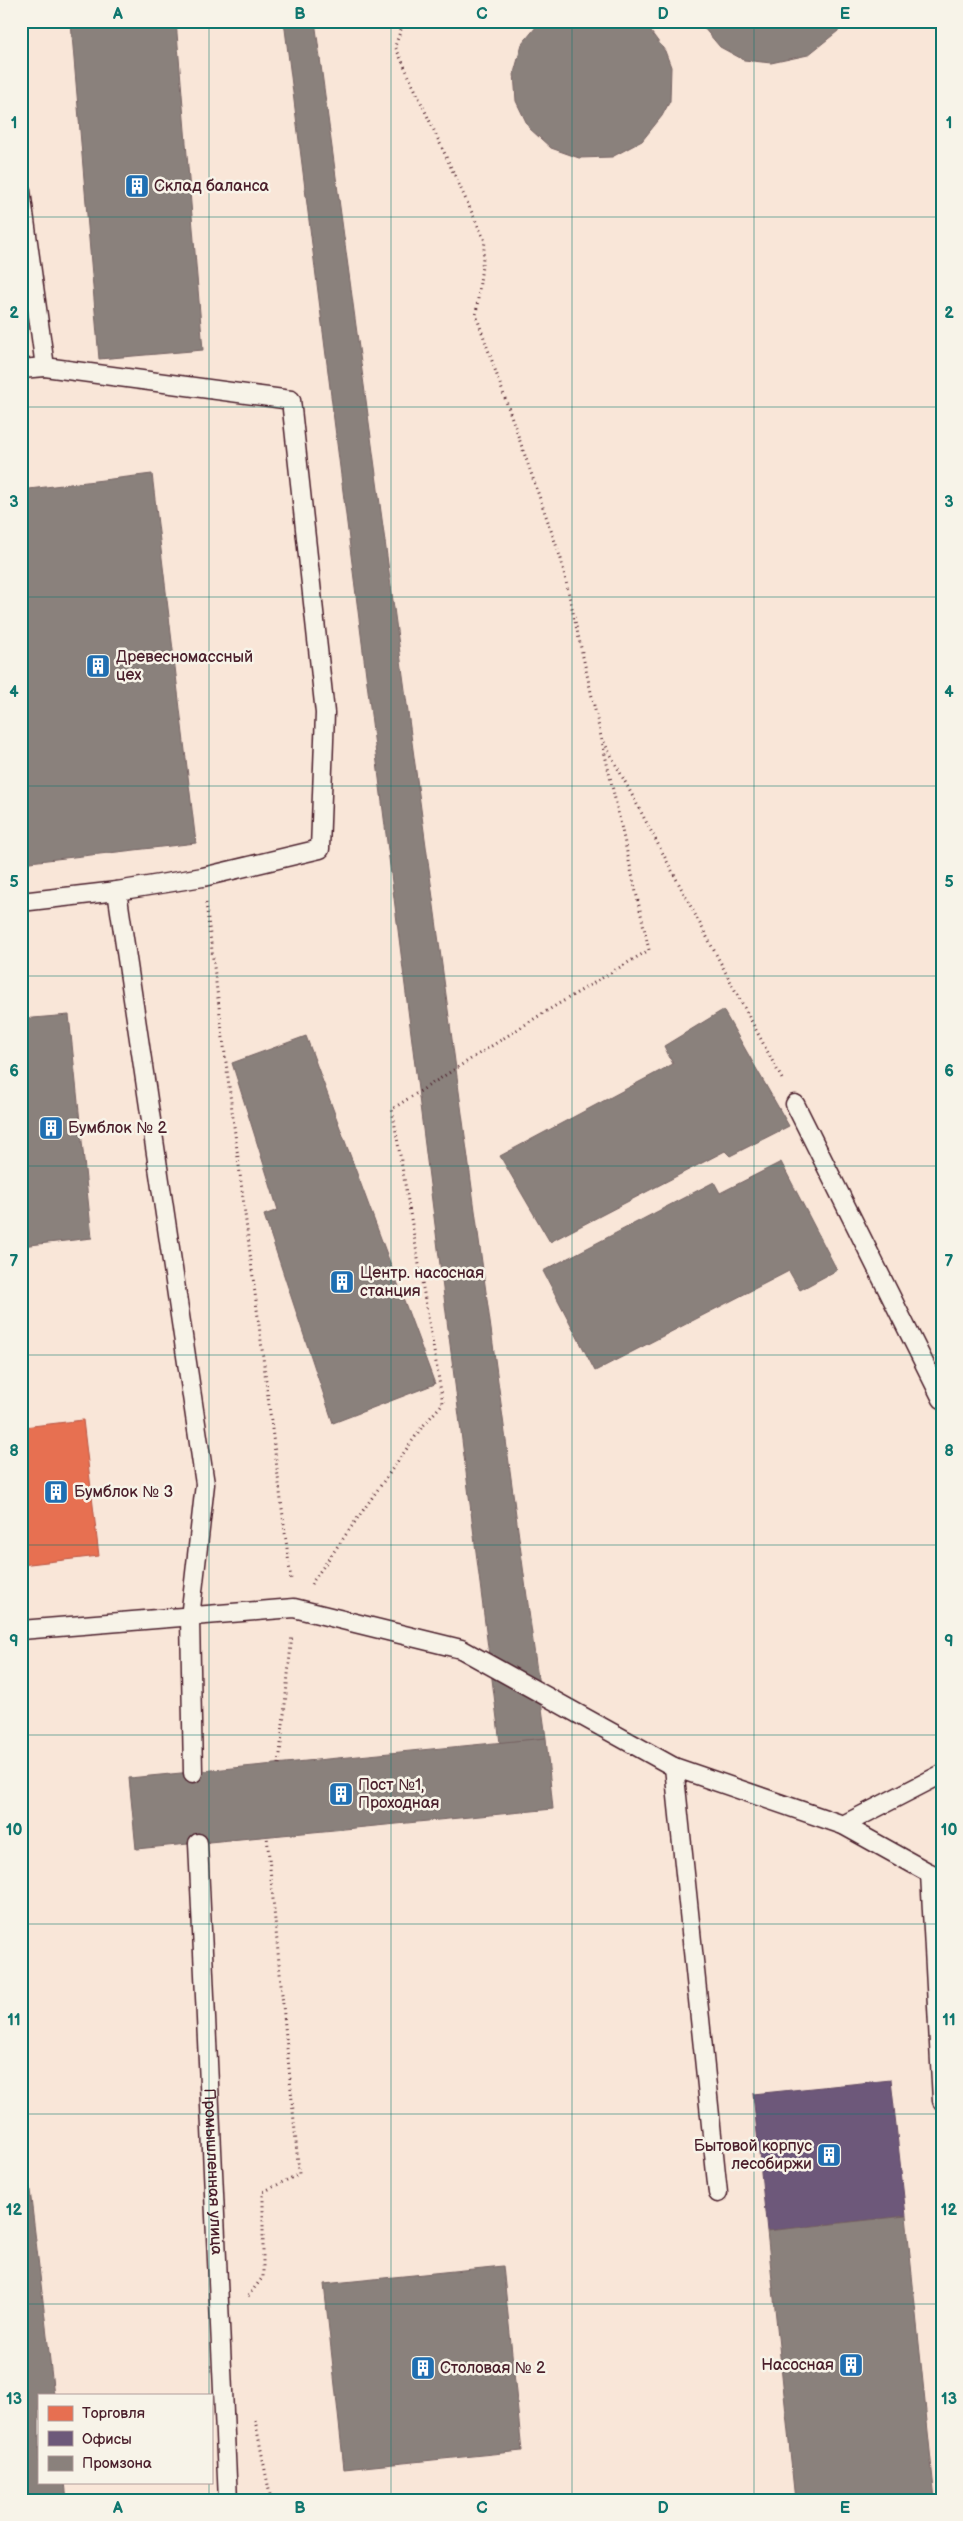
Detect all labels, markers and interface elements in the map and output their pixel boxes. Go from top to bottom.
text: A [112,5,123,24]
text: B [294,5,306,24]
text: C [476,5,488,24]
text: D [657,5,669,24]
text: E [840,5,850,24]
text: 1 [11,114,17,133]
text: 1 [946,114,952,133]
building icon: Склад баланса [124,173,150,199]
place label: Склад баланса [154,177,270,196]
text: 2 [9,304,19,323]
text: 2 [944,304,954,323]
text: 3 [9,493,19,512]
text: 3 [944,493,954,512]
place label: Древесномассный цех [116,648,253,685]
building icon: Древесномассный цех [85,653,111,679]
text: 4 [9,683,19,702]
text: 4 [944,683,954,702]
text: 5 [9,873,19,892]
text: 5 [944,873,954,892]
text: 6 [9,1062,19,1081]
text: 6 [944,1062,954,1081]
building icon: Бумблок № 2 [38,1115,64,1141]
place label: Бумблок № 2 [68,1119,168,1138]
text: 7 [10,1252,19,1271]
text: 7 [945,1252,954,1271]
place label: Центр. насосная станция [360,1264,484,1301]
building icon: Центр. насосная станция [329,1269,355,1295]
text: 8 [9,1442,19,1461]
text: 8 [944,1442,954,1461]
building icon: Бумблок № 3 [43,1479,69,1505]
place label: Бумблок № 3 [74,1483,174,1502]
text: 9 [9,1632,19,1651]
text: 9 [944,1632,954,1651]
place label: Пост №1, Проходная [358,1776,439,1813]
building icon: Пост №1, Проходная [328,1781,354,1807]
text: 10 [6,1821,22,1840]
text: 10 [941,1821,957,1840]
text: 11 [7,2011,21,2030]
text: 11 [942,2011,956,2030]
street label: Промышленная улица [200,2088,226,2256]
place label: Бытовой корпус лесобиржи [694,2137,812,2174]
building icon: Бытовой корпус лесобиржи [816,2142,842,2168]
text: 12 [6,2201,23,2220]
text: 12 [941,2201,958,2220]
building icon: Насосная [838,2352,864,2378]
building icon: Столовая № 2 [410,2355,436,2381]
place label: Насосная [761,2356,834,2375]
place label: Столовая № 2 [440,2359,546,2378]
text: 13 [6,2390,22,2409]
text: 13 [941,2390,957,2409]
legend [38,2394,212,2484]
text: Торговля [82,2404,145,2423]
text: Офисы [82,2430,132,2449]
text: Промзона [82,2454,152,2473]
text: A [112,2499,123,2518]
text: B [294,2499,306,2518]
text: C [476,2499,488,2518]
text: D [657,2499,669,2518]
text: E [840,2499,850,2518]

